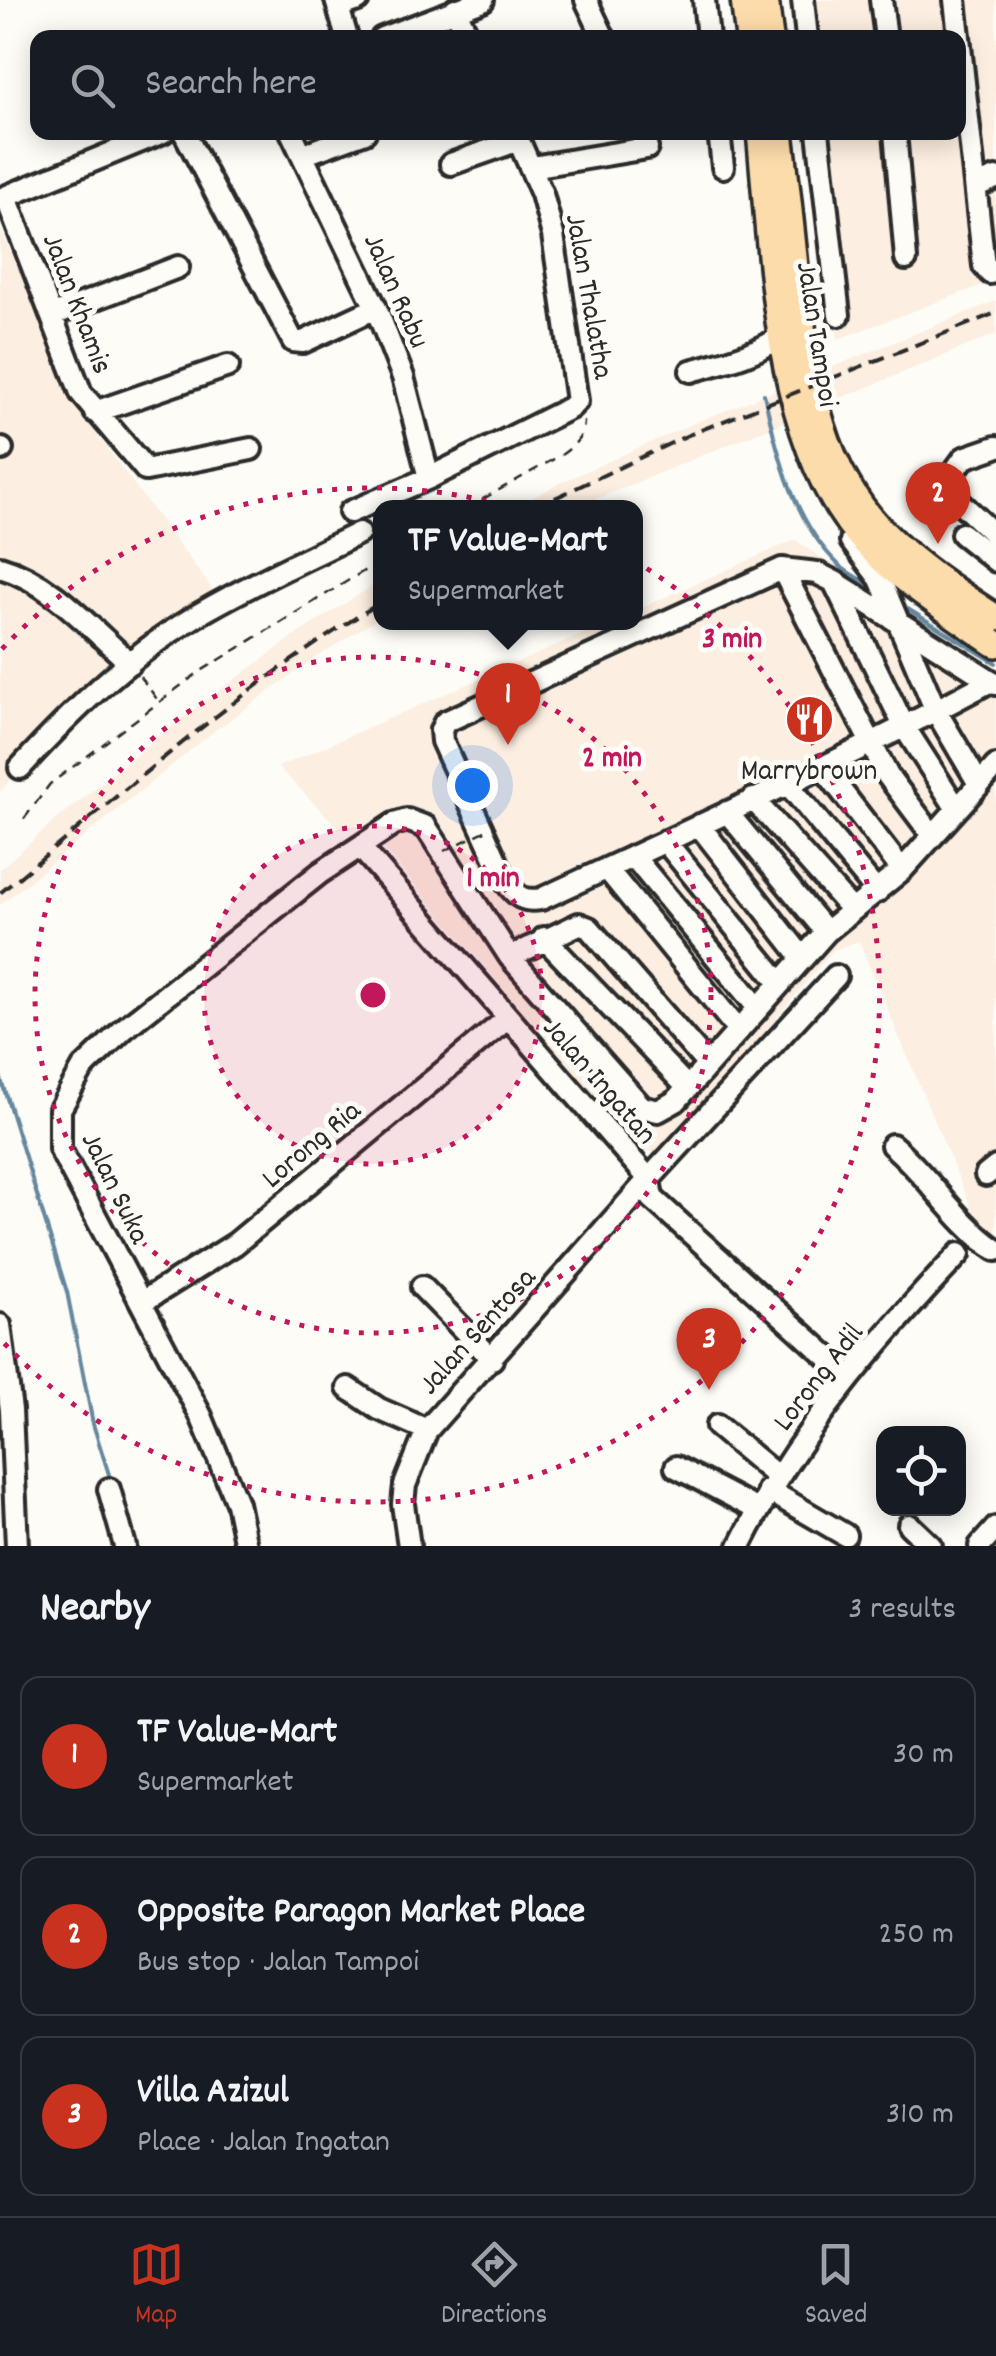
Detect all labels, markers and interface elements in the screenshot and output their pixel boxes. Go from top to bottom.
search box [30,30,966,140]
icon: search [65,58,120,113]
text: Search here [145,58,317,113]
street label: Jalan Thalatha [551,211,622,384]
street label: Jalan Khamis [28,228,121,381]
street label: Jalan Rabu [350,228,438,356]
street label: Jalan Tampoi [782,259,847,410]
pin: 2 [906,462,970,544]
popup [373,500,643,630]
text: TF Value-Mart [408,515,608,570]
text: Supermarket [408,570,564,616]
text: 3 min [702,620,762,663]
pin: 1 [476,662,540,745]
restaurant icon: Marrybrown [783,694,835,746]
text: 2 min [582,739,642,782]
place label: Marrybrown [741,752,877,795]
your location [447,760,498,811]
text: 1 min [466,859,520,902]
centre of rings [355,977,391,1013]
street label: Jalan Ingatan [530,1010,665,1156]
street label: Lorong Ria [254,1091,373,1201]
street label: Jalan Suka [67,1126,159,1253]
street label: Jalan Sentosa [410,1259,549,1406]
pin: 3 [676,1308,742,1390]
street label: Lorong Adil [764,1315,877,1442]
map controls [876,1426,966,1516]
button: locate [876,1426,966,1516]
text: Nearby [40,1581,150,1641]
text: 3 results [848,1588,956,1634]
text: TF Value-Mart [137,1706,337,1761]
text: 1 [71,1733,78,1779]
text: 30 m [893,1733,954,1779]
text: Supermarket [137,1761,293,1807]
text: Opposite Paragon Market Place [137,1886,585,1941]
text: 2 [68,1913,81,1959]
text: 250 m [878,1913,954,1959]
text: Bus stop · Jalan Tampoi [137,1941,419,1987]
text: Villa Azizul [137,2066,289,2121]
text: 3 [67,2093,82,2139]
text: 310 m [886,2093,954,2139]
text: Place · Jalan Ingatan [137,2121,390,2167]
tab: Map [129,2237,184,2337]
tab: Directions [441,2237,547,2337]
tab: Saved [805,2237,867,2337]

